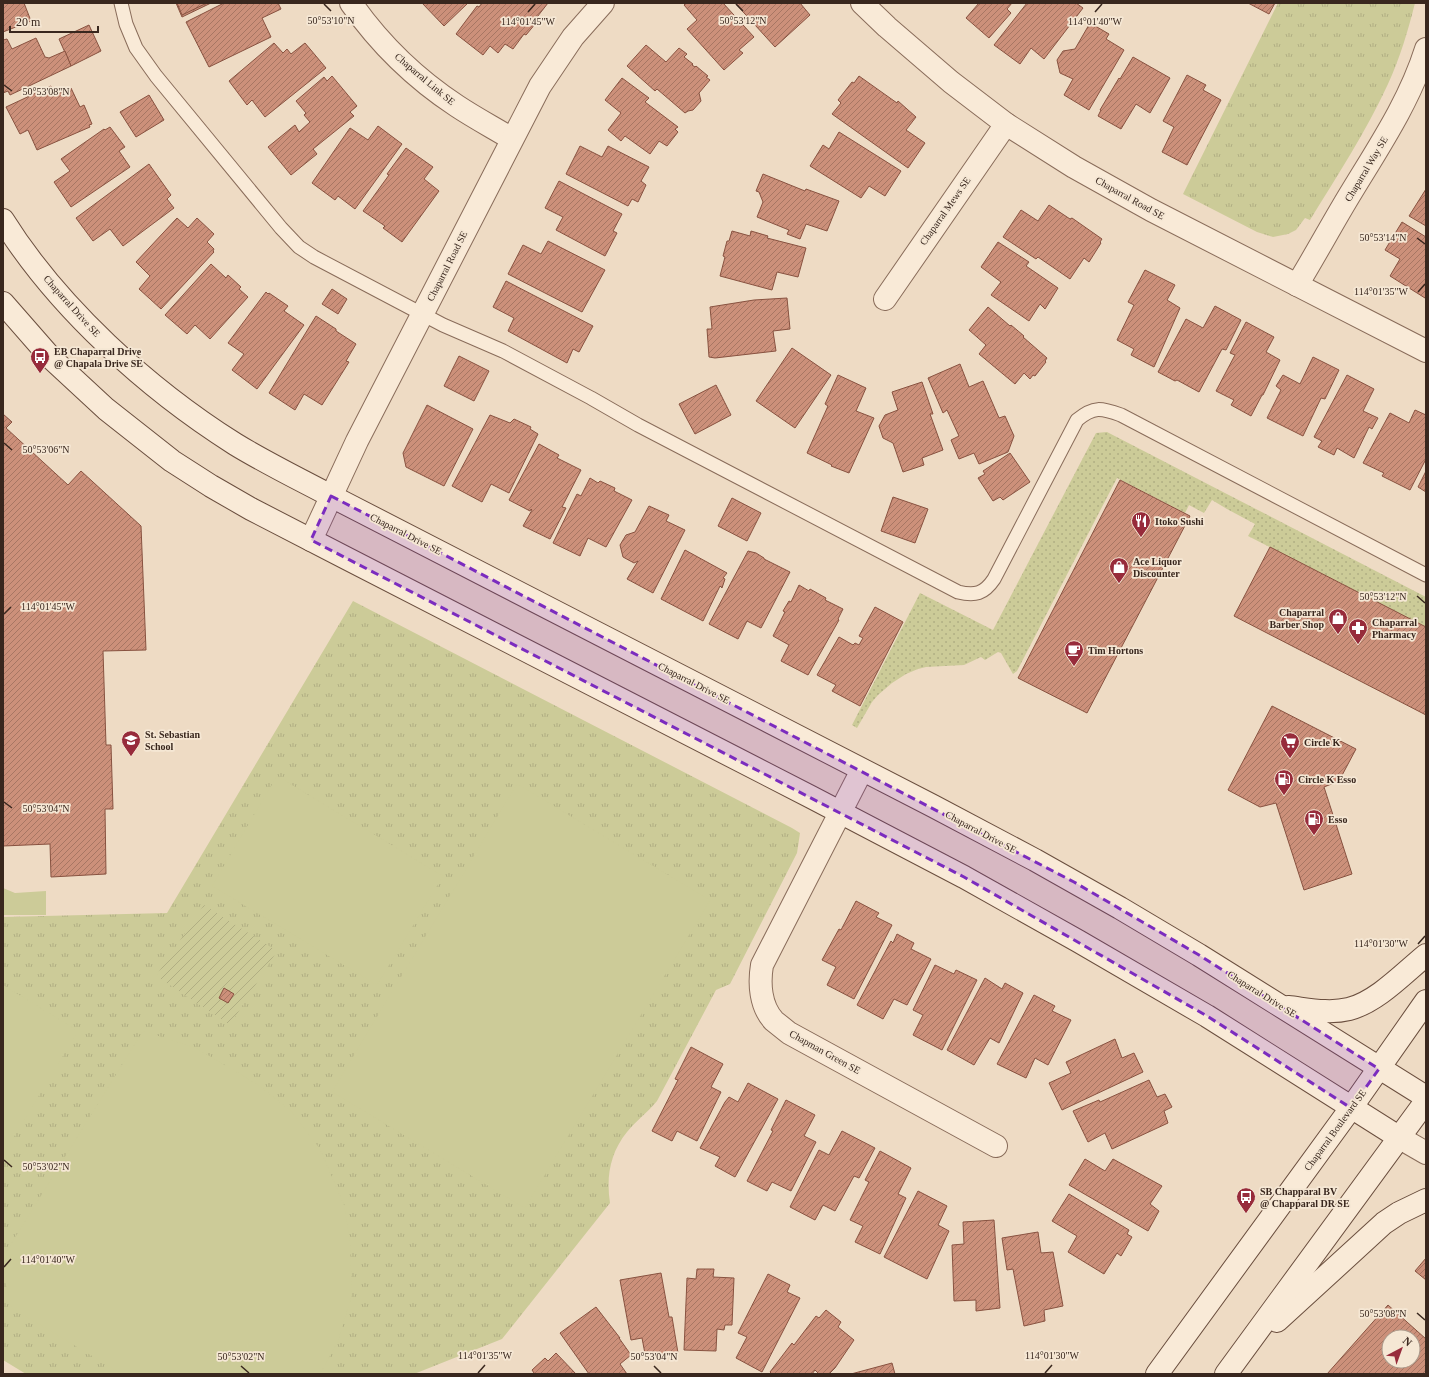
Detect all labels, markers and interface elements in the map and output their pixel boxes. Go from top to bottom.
scale bar [10,8,98,34]
text: 20 m [16,15,41,29]
text: 50°53'10"N [307,15,355,26]
text: 50°53'12"N [719,15,767,26]
text: 114°01'45"W [501,16,556,27]
text: 114°01'40"W [1068,16,1123,27]
street label: Chaparral Link SE [393,51,457,107]
text: 50°53'08"N [22,86,70,97]
street label: Chaparral Way SE [1342,134,1390,204]
street label: Chaparral Road SE [1094,174,1166,222]
street label: Chaparral Mews SE [917,175,973,247]
street label: Chaparral Road SE [425,229,469,303]
text: 50°53'14"N [1359,232,1407,243]
street label: Chaparral Drive SE [42,273,102,339]
text: 114°01'35"W [1354,286,1409,297]
bus stop icon: EB Chaparral Drive @ Chapala Drive SE [29,346,51,374]
place label: EB Chaparral Drive @ Chapala Drive SE [54,346,143,369]
text: 50°53'06"N [22,444,70,455]
restaurant icon: Itoko Sushi [1130,510,1152,538]
street label: Chaparral Drive SE [368,511,444,557]
place label: Itoko Sushi [1155,516,1204,527]
shop icon: Ace Liquor Discounter [1108,556,1130,584]
place label: Ace Liquor Discounter [1133,556,1182,579]
text: 50°53'12"N [1359,591,1407,602]
text: 114°01'45"W [21,601,76,612]
place label: Chaparral Barber Shop [1269,607,1324,630]
shop icon: Chaparral Barber Shop [1327,607,1349,635]
pharmacy icon: Chaparral Pharmacy [1347,617,1369,645]
place label: Chaparral Pharmacy [1372,617,1417,640]
cafe icon: Tim Hortons [1063,639,1085,667]
place label: Tim Hortons [1088,645,1143,656]
street label: Chaparral Drive SE [656,660,732,706]
school or university icon: St. Sebastian School [120,729,142,757]
place label: St. Sebastian School [145,729,200,752]
supermarket icon: Circle K [1279,731,1301,759]
place label: Circle K [1304,737,1340,748]
fuel station icon: Circle K Esso [1273,768,1295,796]
place label: Circle K Esso [1298,774,1356,785]
text: 50°53'04"N [22,803,70,814]
fuel station icon: Esso [1303,808,1325,836]
street label: Chaparral Drive SE [944,809,1018,855]
place label: Esso [1328,814,1347,825]
text: 114°01'30"W [1354,938,1409,949]
street label: Chaparral Drive SE [1226,968,1298,1020]
street label: Chapman Green SE [788,1028,862,1076]
street label: Chaparral Boulevard SE [1302,1087,1368,1173]
text: 50°53'02"N [22,1161,70,1172]
bus stop icon: SB Chapparal BV @ Chapparal DR SE [1235,1186,1257,1214]
place label: SB Chapparal BV @ Chapparal DR SE [1260,1186,1350,1209]
text: 114°01'40"W [21,1254,76,1265]
text: 50°53'08"N [1359,1308,1407,1319]
north arrow [1381,1329,1421,1369]
text: N [1401,1334,1415,1349]
text: 114°01'35"W [458,1350,513,1361]
text: 114°01'30"W [1025,1350,1080,1361]
text: 50°53'02"N [217,1351,265,1362]
text: 50°53'04"N [630,1351,678,1362]

